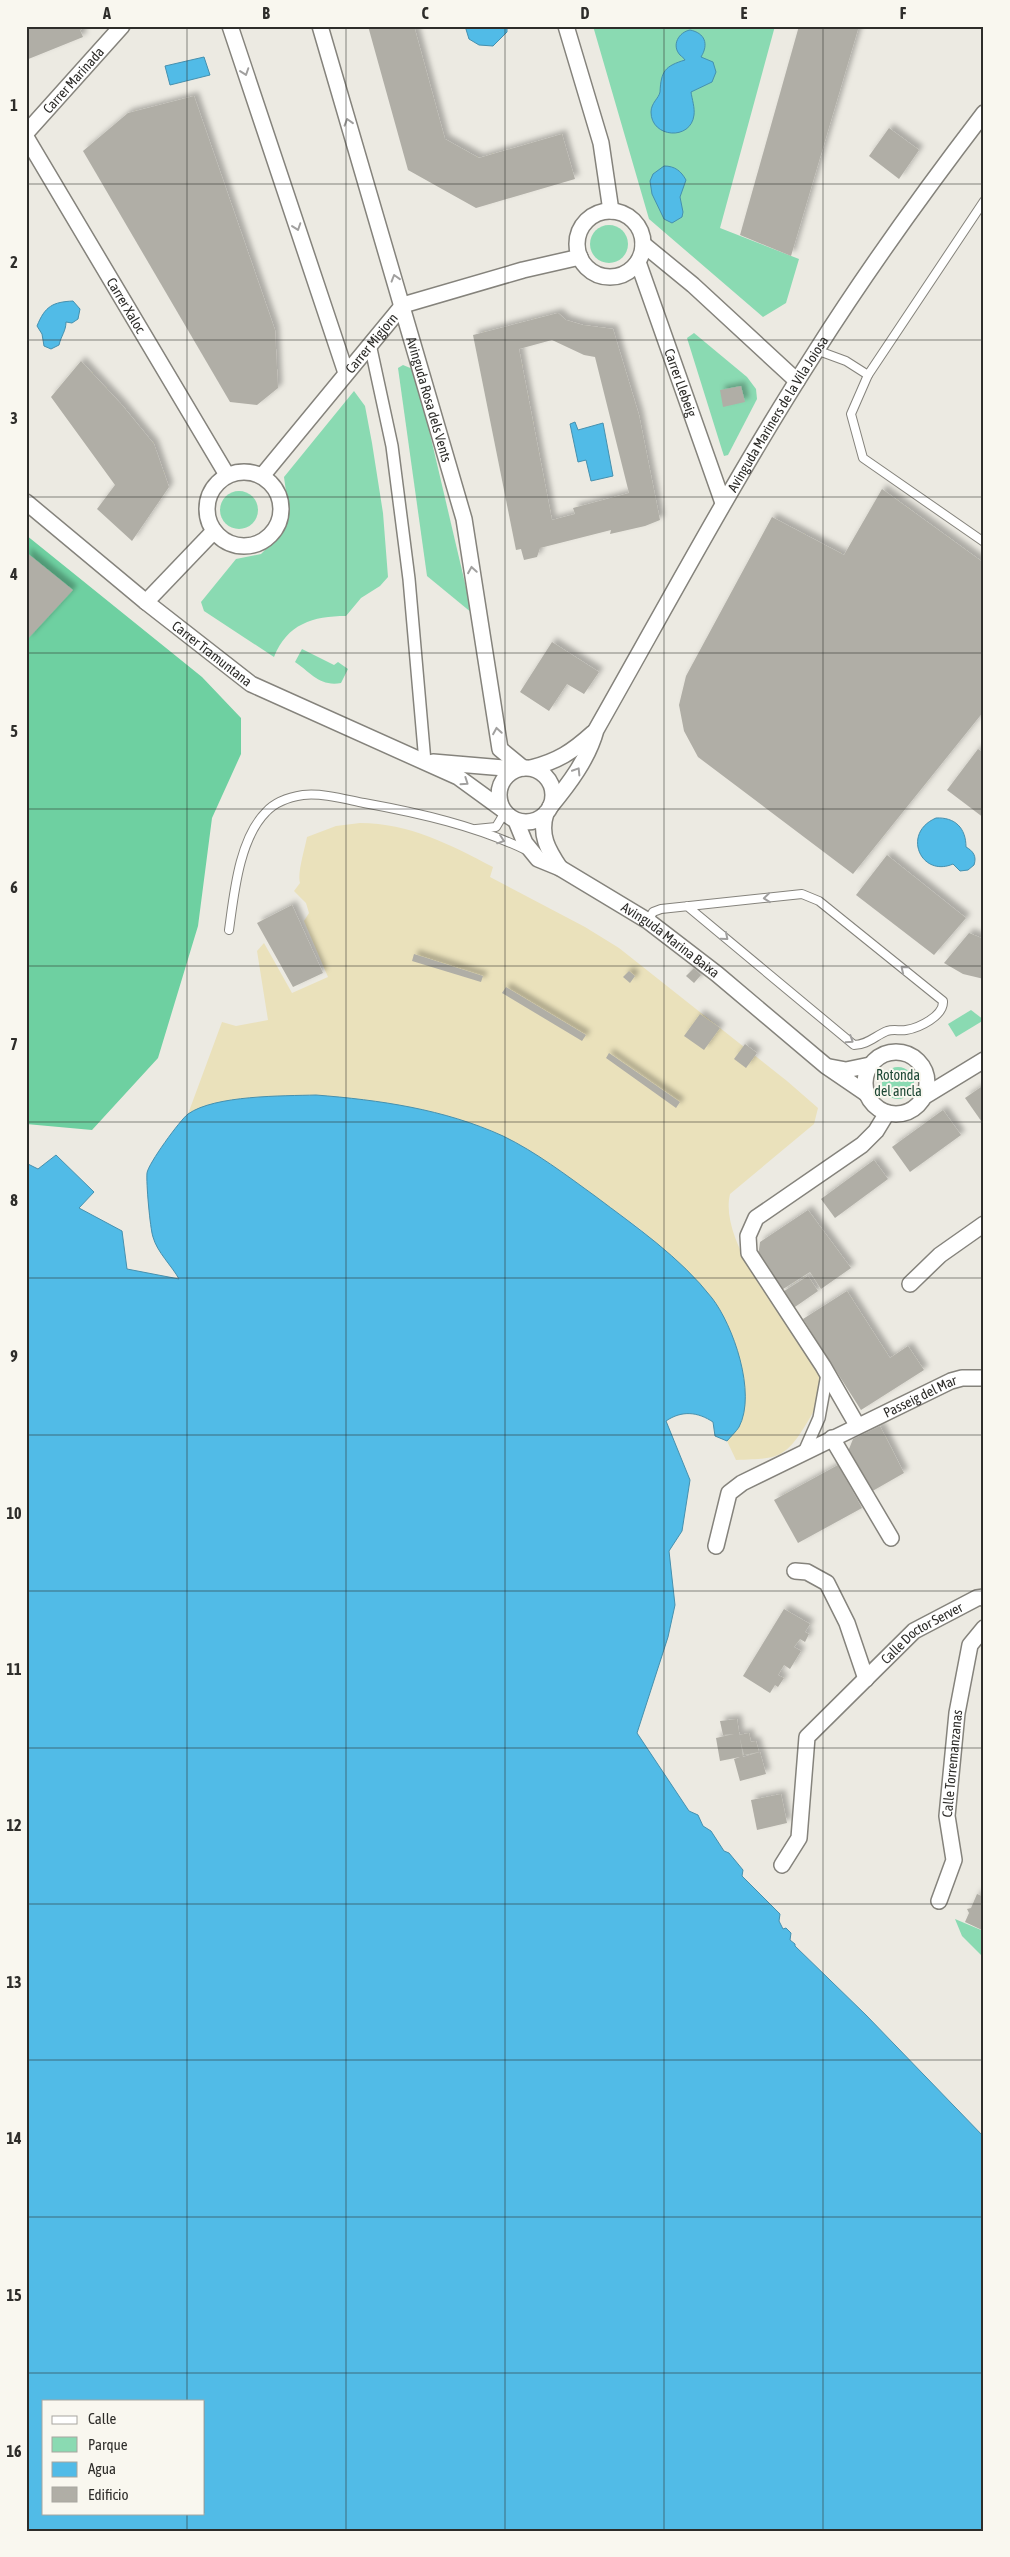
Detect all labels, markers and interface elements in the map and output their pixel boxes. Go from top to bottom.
text: A [102,4,111,22]
text: B [262,4,270,22]
text: C [421,4,429,22]
text: D [581,4,590,22]
text: E [741,4,748,22]
text: F [900,4,907,22]
street label: Carrer Marinada [40,44,107,116]
one-way arrow [239,68,249,76]
text: 1 [10,96,18,114]
one-way arrow [344,119,354,127]
one-way arrow [291,222,301,230]
text: 2 [10,253,18,271]
one-way arrow [391,274,401,283]
street label: Carrer Xaloc [104,275,149,337]
street label: Carrer Migjorn [342,310,401,377]
street label: Avinguda Mariners de la Vila Joiosa [724,333,831,495]
street label: Avinguda Rosa dels Vents [403,335,455,464]
street label: Carrer Llebeig [661,346,700,419]
text: 3 [10,409,18,427]
text: 4 [9,565,18,583]
one-way arrow [467,566,478,574]
street label: Carrer Tramuntana [169,617,255,690]
text: 5 [10,722,18,740]
one-way arrow [492,726,503,734]
one-way arrow [570,767,580,776]
one-way arrow [460,776,469,785]
one-way arrow [496,834,505,844]
text: 6 [10,878,18,896]
one-way arrow [763,892,771,903]
street label: Avinguda Marina Baixa [618,899,723,981]
one-way arrow [719,932,728,941]
one-way arrow [901,967,910,975]
one-way arrow [845,1034,854,1044]
text: 7 [10,1035,18,1053]
park label: Rotonda del ancla [874,1067,922,1099]
text: 8 [10,1191,18,1209]
text: 9 [10,1347,18,1365]
street label: Passeig del Mar [881,1372,959,1421]
text: 10 [6,1504,22,1522]
street label: Calle Doctor Server [878,1599,966,1667]
text: 11 [6,1660,22,1678]
street label: Calle Torremanzanas [939,1708,966,1818]
text: 12 [6,1816,22,1834]
text: 13 [6,1973,22,1991]
text: 14 [6,2129,22,2147]
text: 15 [6,2286,22,2304]
legend [42,2400,205,2514]
text: Calle [88,2410,117,2427]
text: Parque [88,2436,128,2453]
text: 16 [6,2442,22,2460]
text: Agua [88,2460,116,2477]
text: Edificio [88,2486,129,2503]

